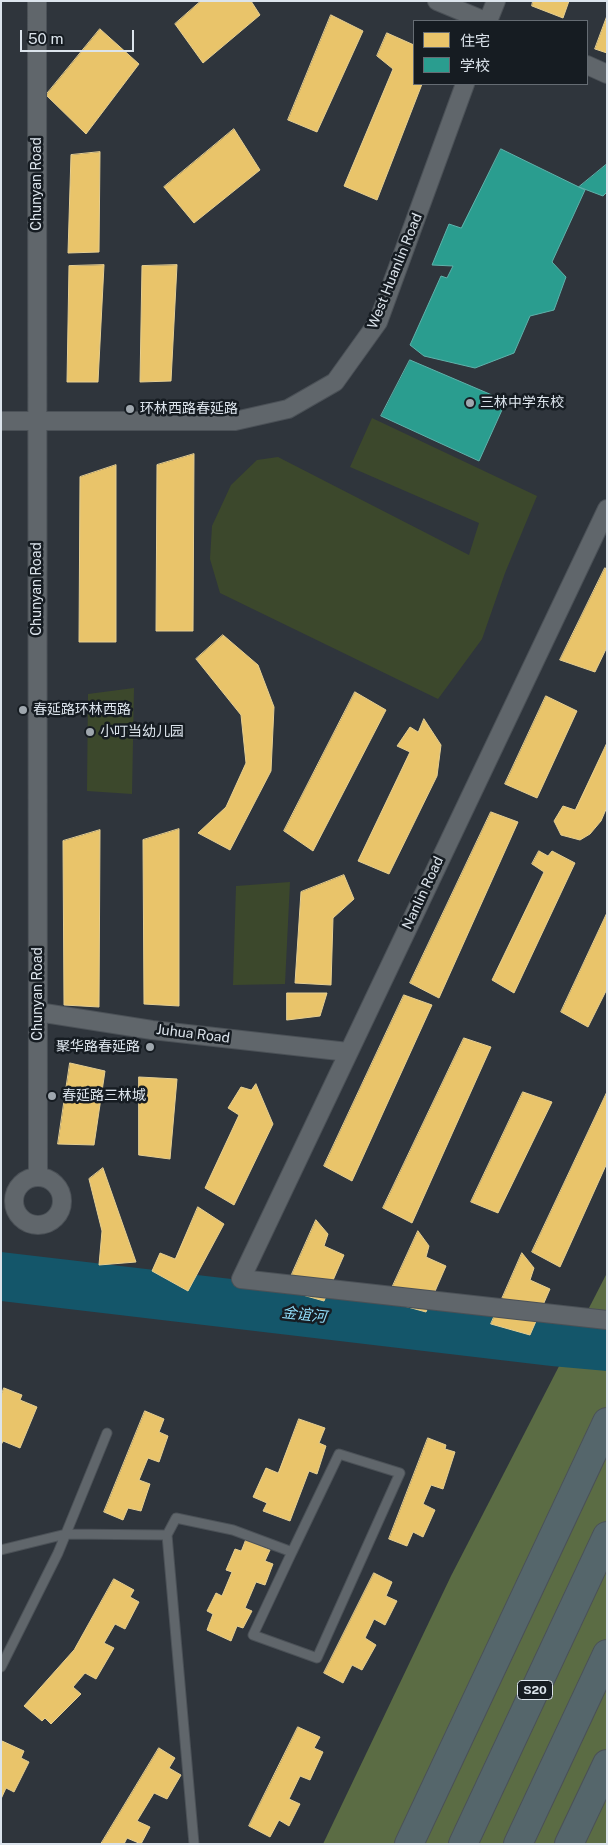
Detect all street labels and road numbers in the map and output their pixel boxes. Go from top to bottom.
street label: Chunyan Road [29,137,45,231]
street label: West Huanlin Road [364,211,426,331]
street label: Chunyan Road [29,542,45,636]
street label: Nanlin Road [399,854,447,932]
street label: Chunyan Road [30,947,46,1041]
street label: Juhua Road [155,1021,231,1047]
road number: S20 [518,1680,552,1700]

